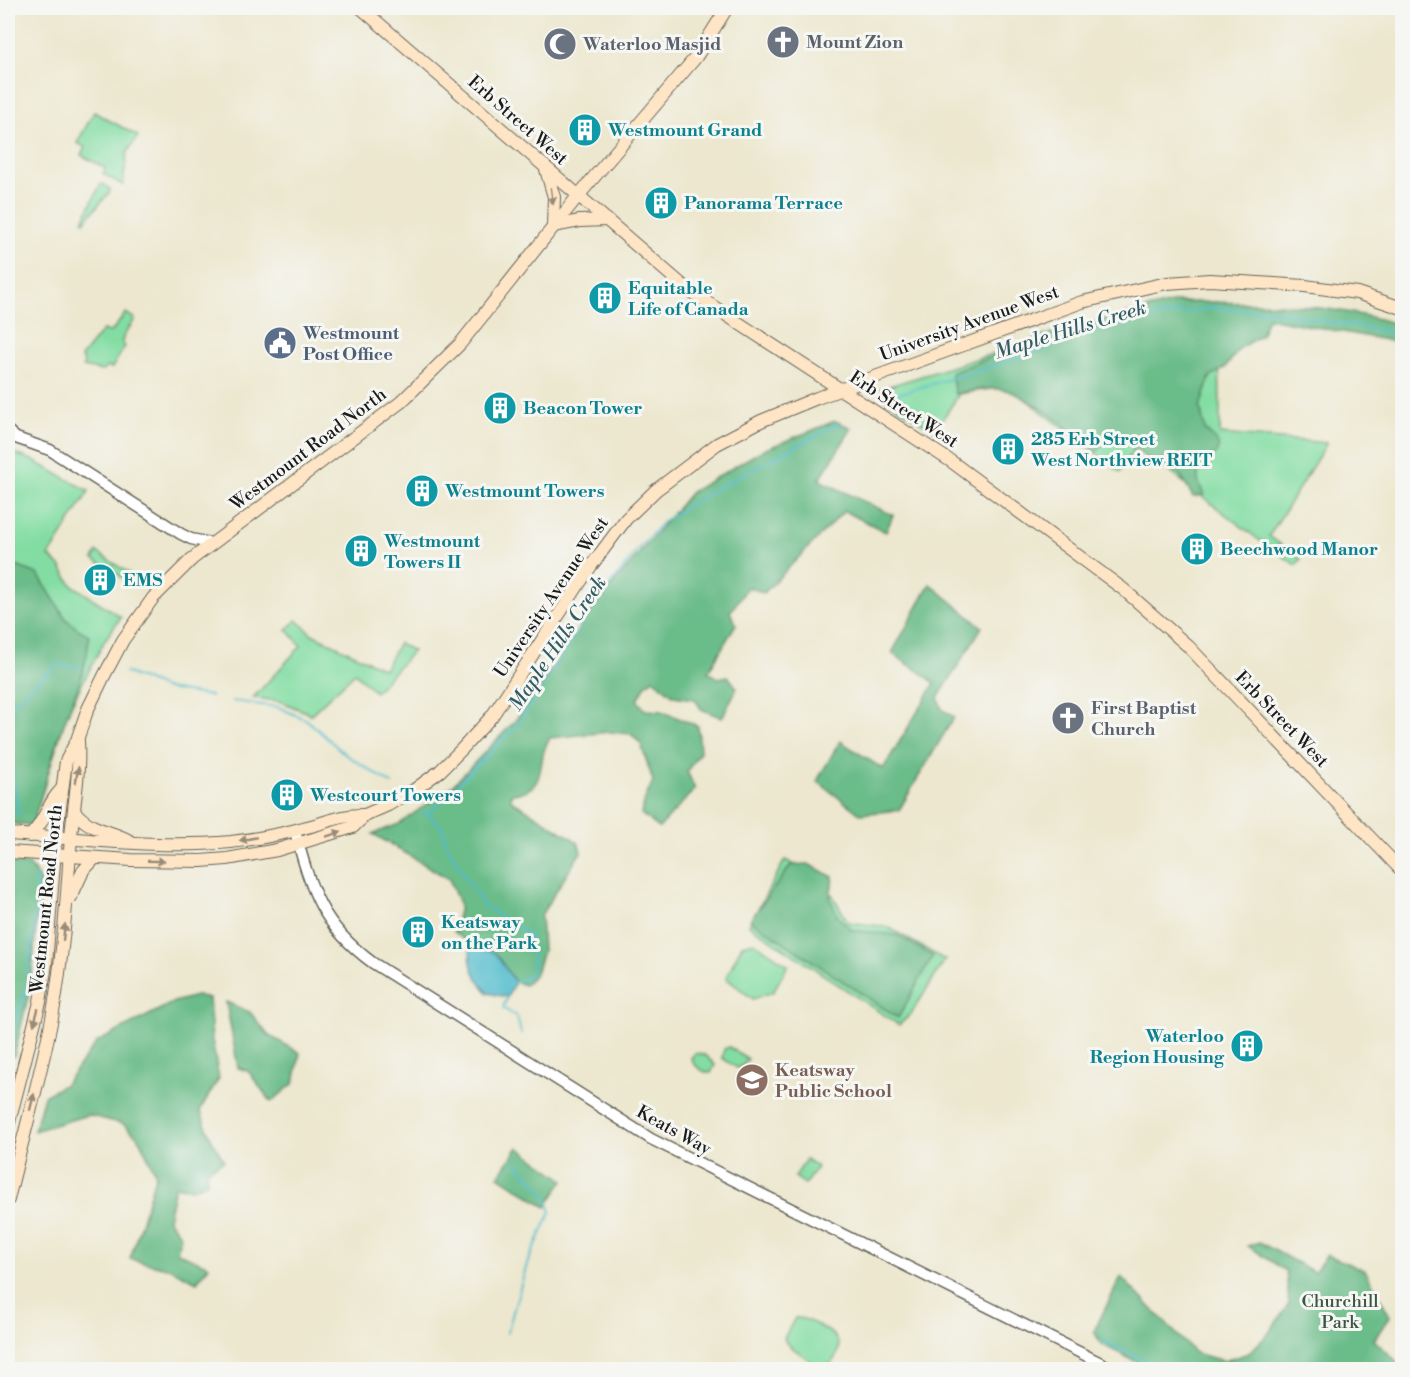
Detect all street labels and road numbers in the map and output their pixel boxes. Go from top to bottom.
street label: Erb Street West [463,71,573,171]
street label: University Avenue West [876,280,1063,367]
street label: Erb Street West [845,366,963,454]
street label: Westmount Road North [225,383,391,516]
street label: University Avenue West [489,512,614,682]
street label: Erb Street West [1230,666,1334,773]
street label: Westmount Road North [25,803,68,996]
street label: Keats Way [632,1100,715,1161]

